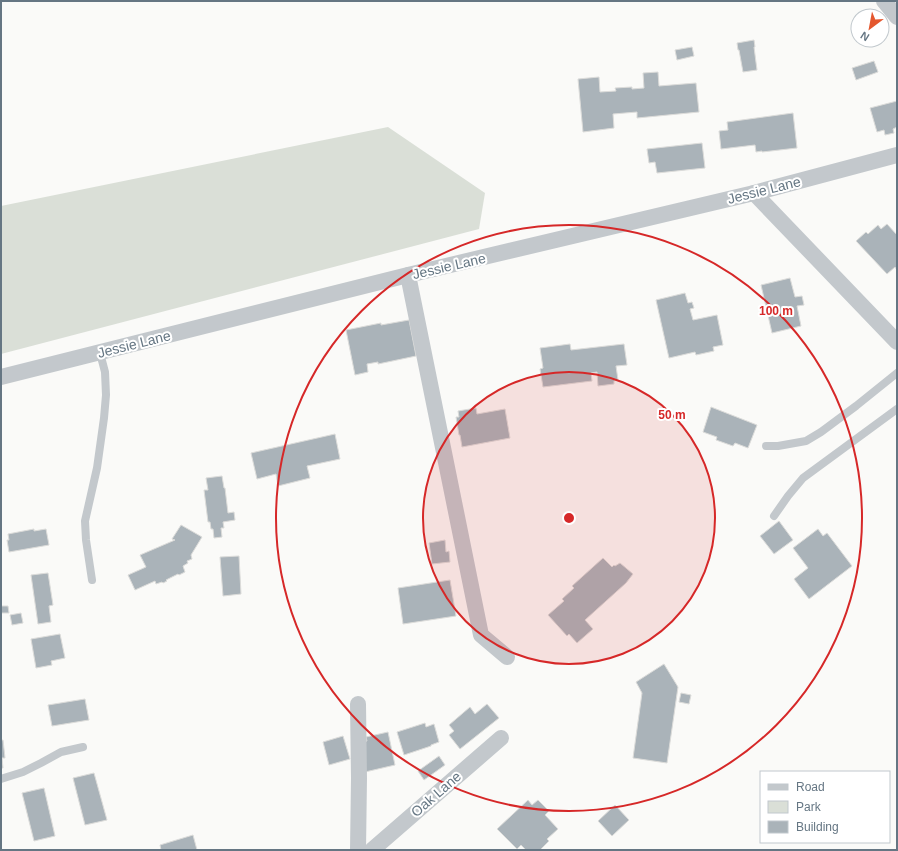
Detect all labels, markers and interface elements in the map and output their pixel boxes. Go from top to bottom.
north arrow [850,8,890,48]
text: N [858,29,871,44]
street label: Jessie Lane [726,173,802,207]
street label: Jessie Lane [411,250,487,282]
text: 100 m [759,304,793,318]
street label: Jessie Lane [96,327,172,361]
text: 50 m [658,408,686,422]
centre of rings [562,511,576,525]
street label: Oak Lane [408,768,464,820]
legend [760,771,890,843]
text: Road [796,780,825,794]
text: Park [796,800,822,814]
text: Building [796,820,839,834]

